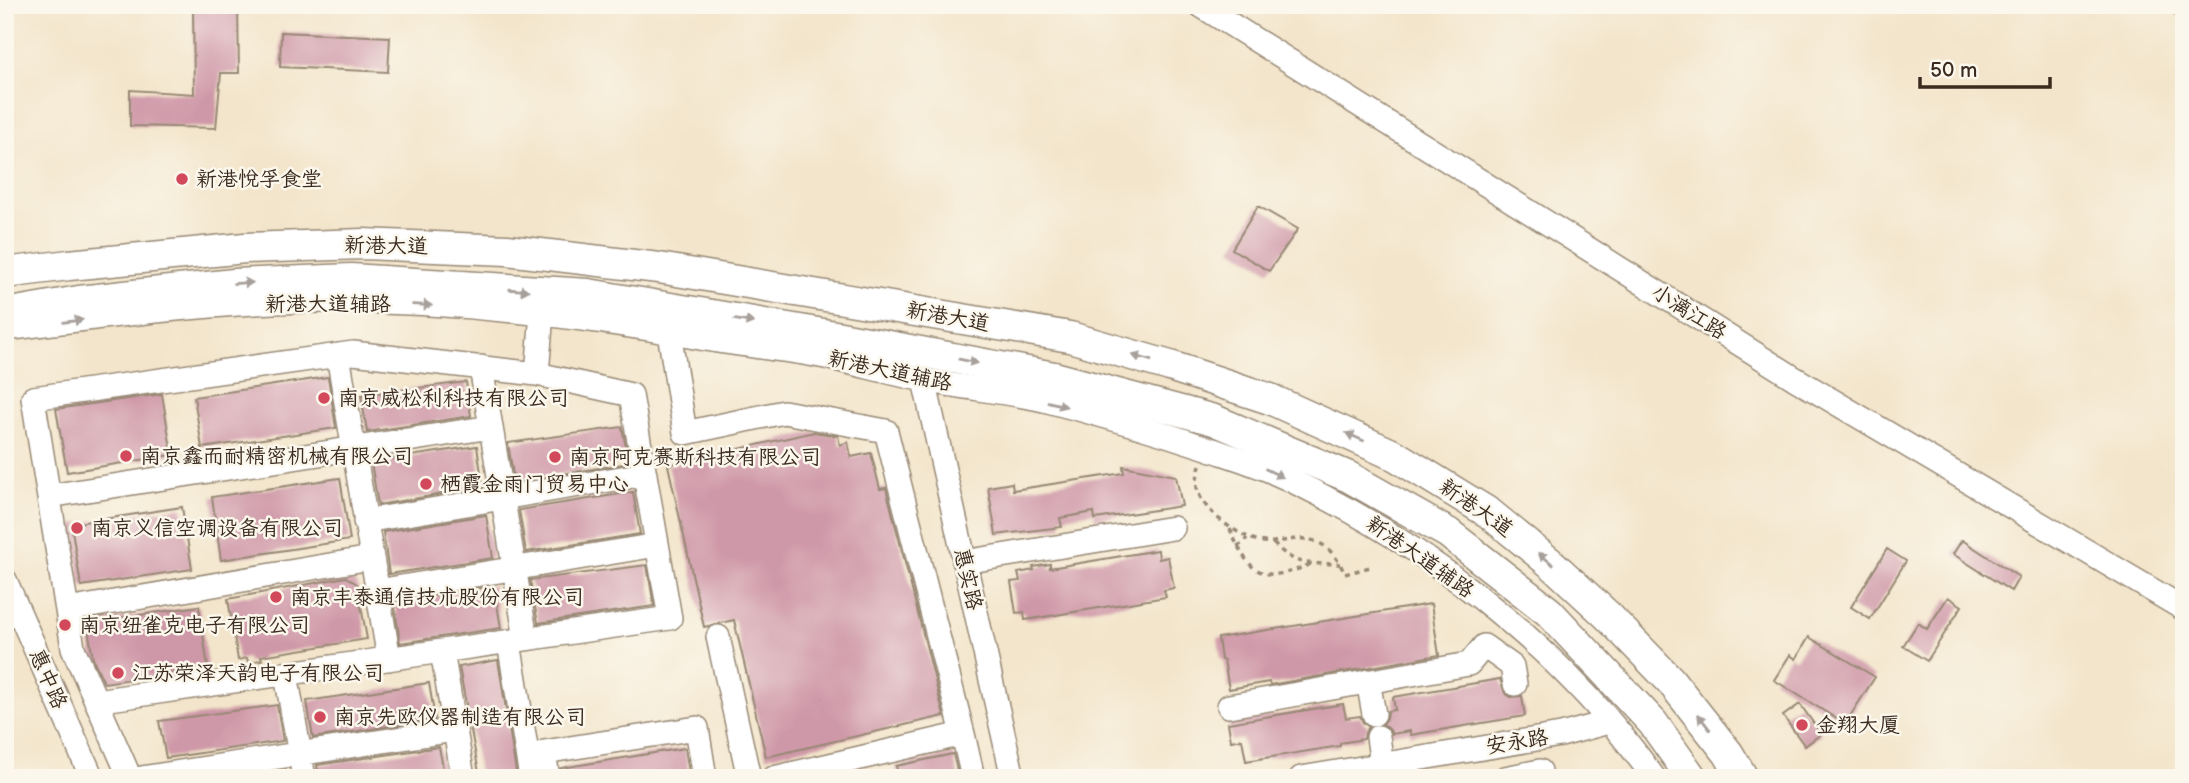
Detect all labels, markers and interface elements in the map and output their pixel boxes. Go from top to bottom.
scale bar [1920,46,2049,90]
text: 50 m [1930,58,1977,83]
place label: 新港悦孚食堂 [196,167,322,192]
marker: 新港悦孚食堂 [174,171,190,187]
street label: 新港大道 [344,233,428,259]
one-way arrow [232,278,254,289]
street label: 小漓江路 [1647,279,1731,345]
one-way arrow [508,285,530,296]
street label: 新港大道辅路 [265,292,391,317]
street label: 新港大道 [904,297,992,337]
one-way arrow [411,299,433,310]
one-way arrow [62,315,84,326]
one-way arrow [733,316,755,327]
street label: 新港大道辅路 [826,346,954,396]
one-way arrow [1131,352,1152,362]
one-way arrow [957,356,979,367]
place label: 南京威松利科技有限公司 [338,386,569,411]
marker: 南京威松利科技有限公司 [316,390,332,406]
one-way arrow [1047,399,1069,410]
one-way arrow [1345,431,1365,443]
place label: 南京鑫而耐精密机械有限公司 [140,444,413,469]
place label: 南京阿克赛斯科技有限公司 [569,445,821,470]
marker: 南京鑫而耐精密机械有限公司 [118,448,134,464]
marker: 南京阿克赛斯科技有限公司 [547,449,563,465]
one-way arrow [1264,467,1284,478]
place label: 栖霞金雨门贸易中心 [440,472,629,497]
street label: 新港大道 [1434,474,1518,542]
marker: 栖霞金雨门贸易中心 [418,476,434,492]
street label: 新港大道辅路 [1361,511,1479,603]
place label: 南京义信空调设备有限公司 [91,516,343,541]
marker: 南京义信空调设备有限公司 [69,520,85,536]
street label: 惠实路 [949,545,987,613]
one-way arrow [1537,552,1554,567]
place label: 南京丰泰通信技术股份有限公司 [290,585,584,610]
marker: 南京丰泰通信技术股份有限公司 [268,589,284,605]
place label: 南京纽雀克电子有限公司 [79,613,310,638]
marker: 南京纽雀克电子有限公司 [57,617,73,633]
street label: 惠中路 [24,645,72,713]
place label: 江苏荣泽天韵电子有限公司 [132,661,384,686]
marker: 江苏荣泽天韵电子有限公司 [110,665,126,681]
place label: 南京先欧仪器制造有限公司 [334,705,586,730]
marker: 南京先欧仪器制造有限公司 [312,709,328,725]
place label: 金翔大厦 [1816,713,1900,738]
one-way arrow [1696,714,1711,732]
marker: 金翔大厦 [1794,717,1810,733]
street label: 安永路 [1484,725,1550,759]

